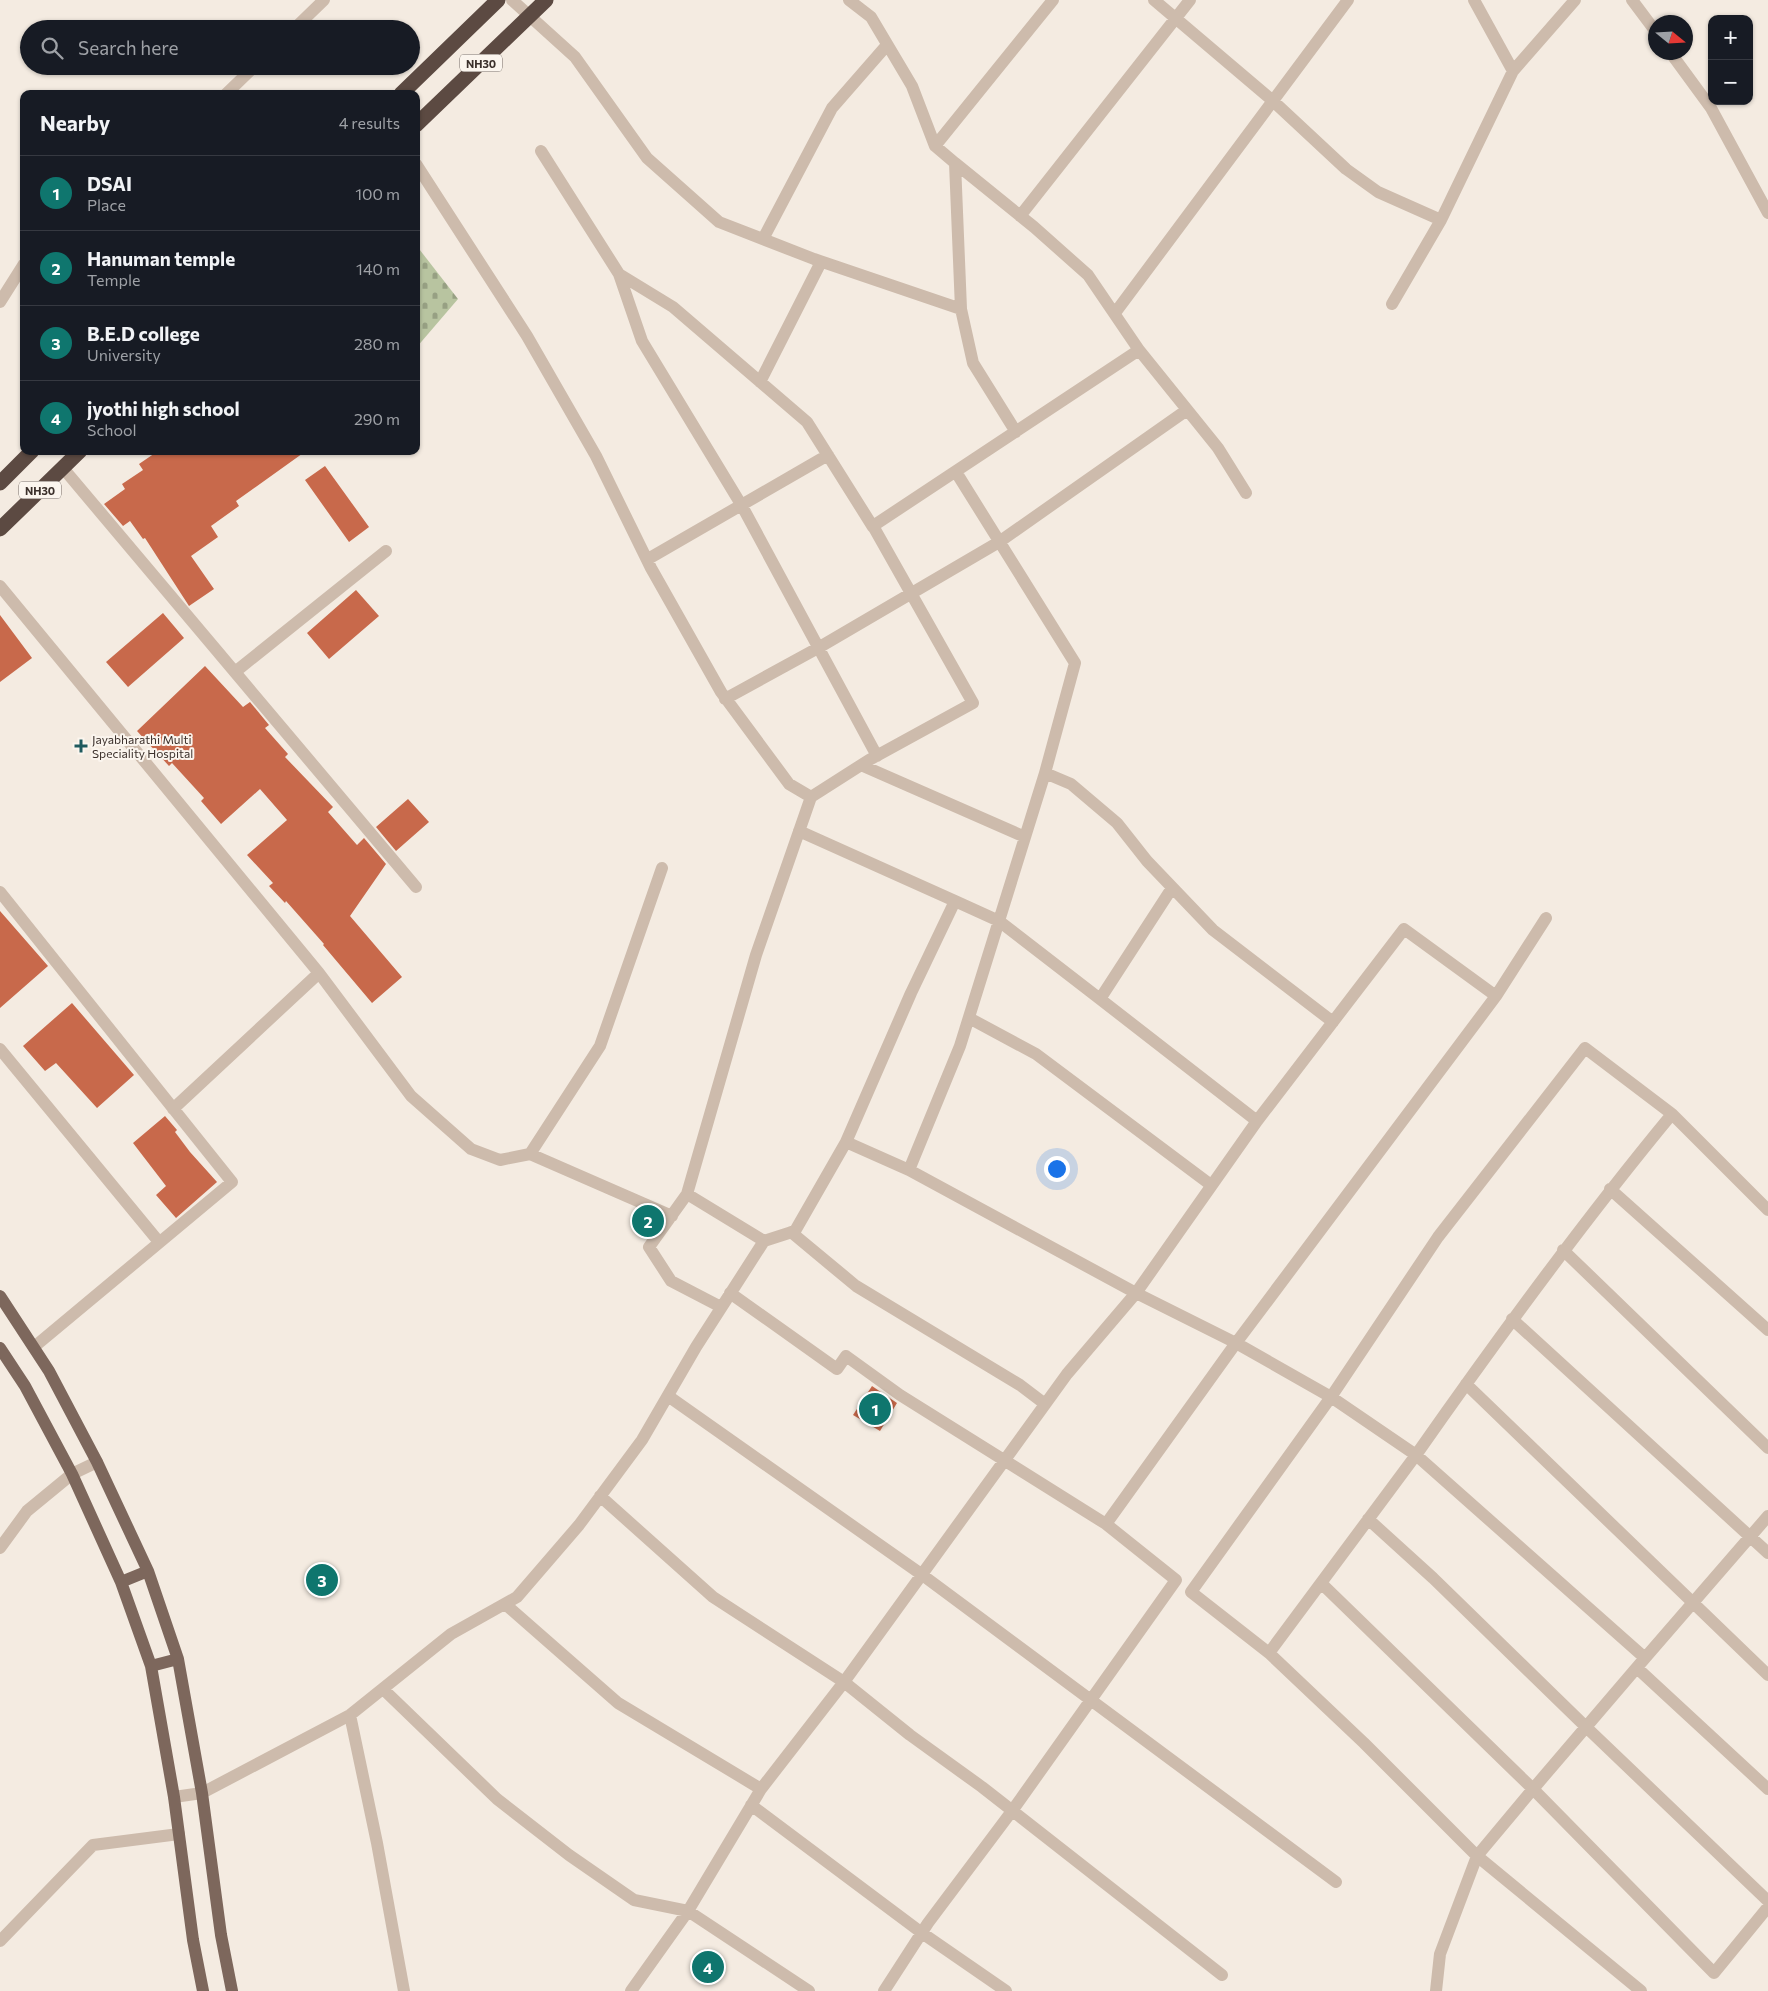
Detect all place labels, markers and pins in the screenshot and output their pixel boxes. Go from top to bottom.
place label: Jayabharathi Multi Speciality Hospital [92,732,193,760]
marker: Jayabharathi Multi Speciality Hospital [74,739,88,753]
pin: 2 [632,1202,664,1240]
pin: 1 [859,1390,891,1428]
pin: 3 [306,1561,338,1599]
pin: 4 [692,1948,724,1986]

